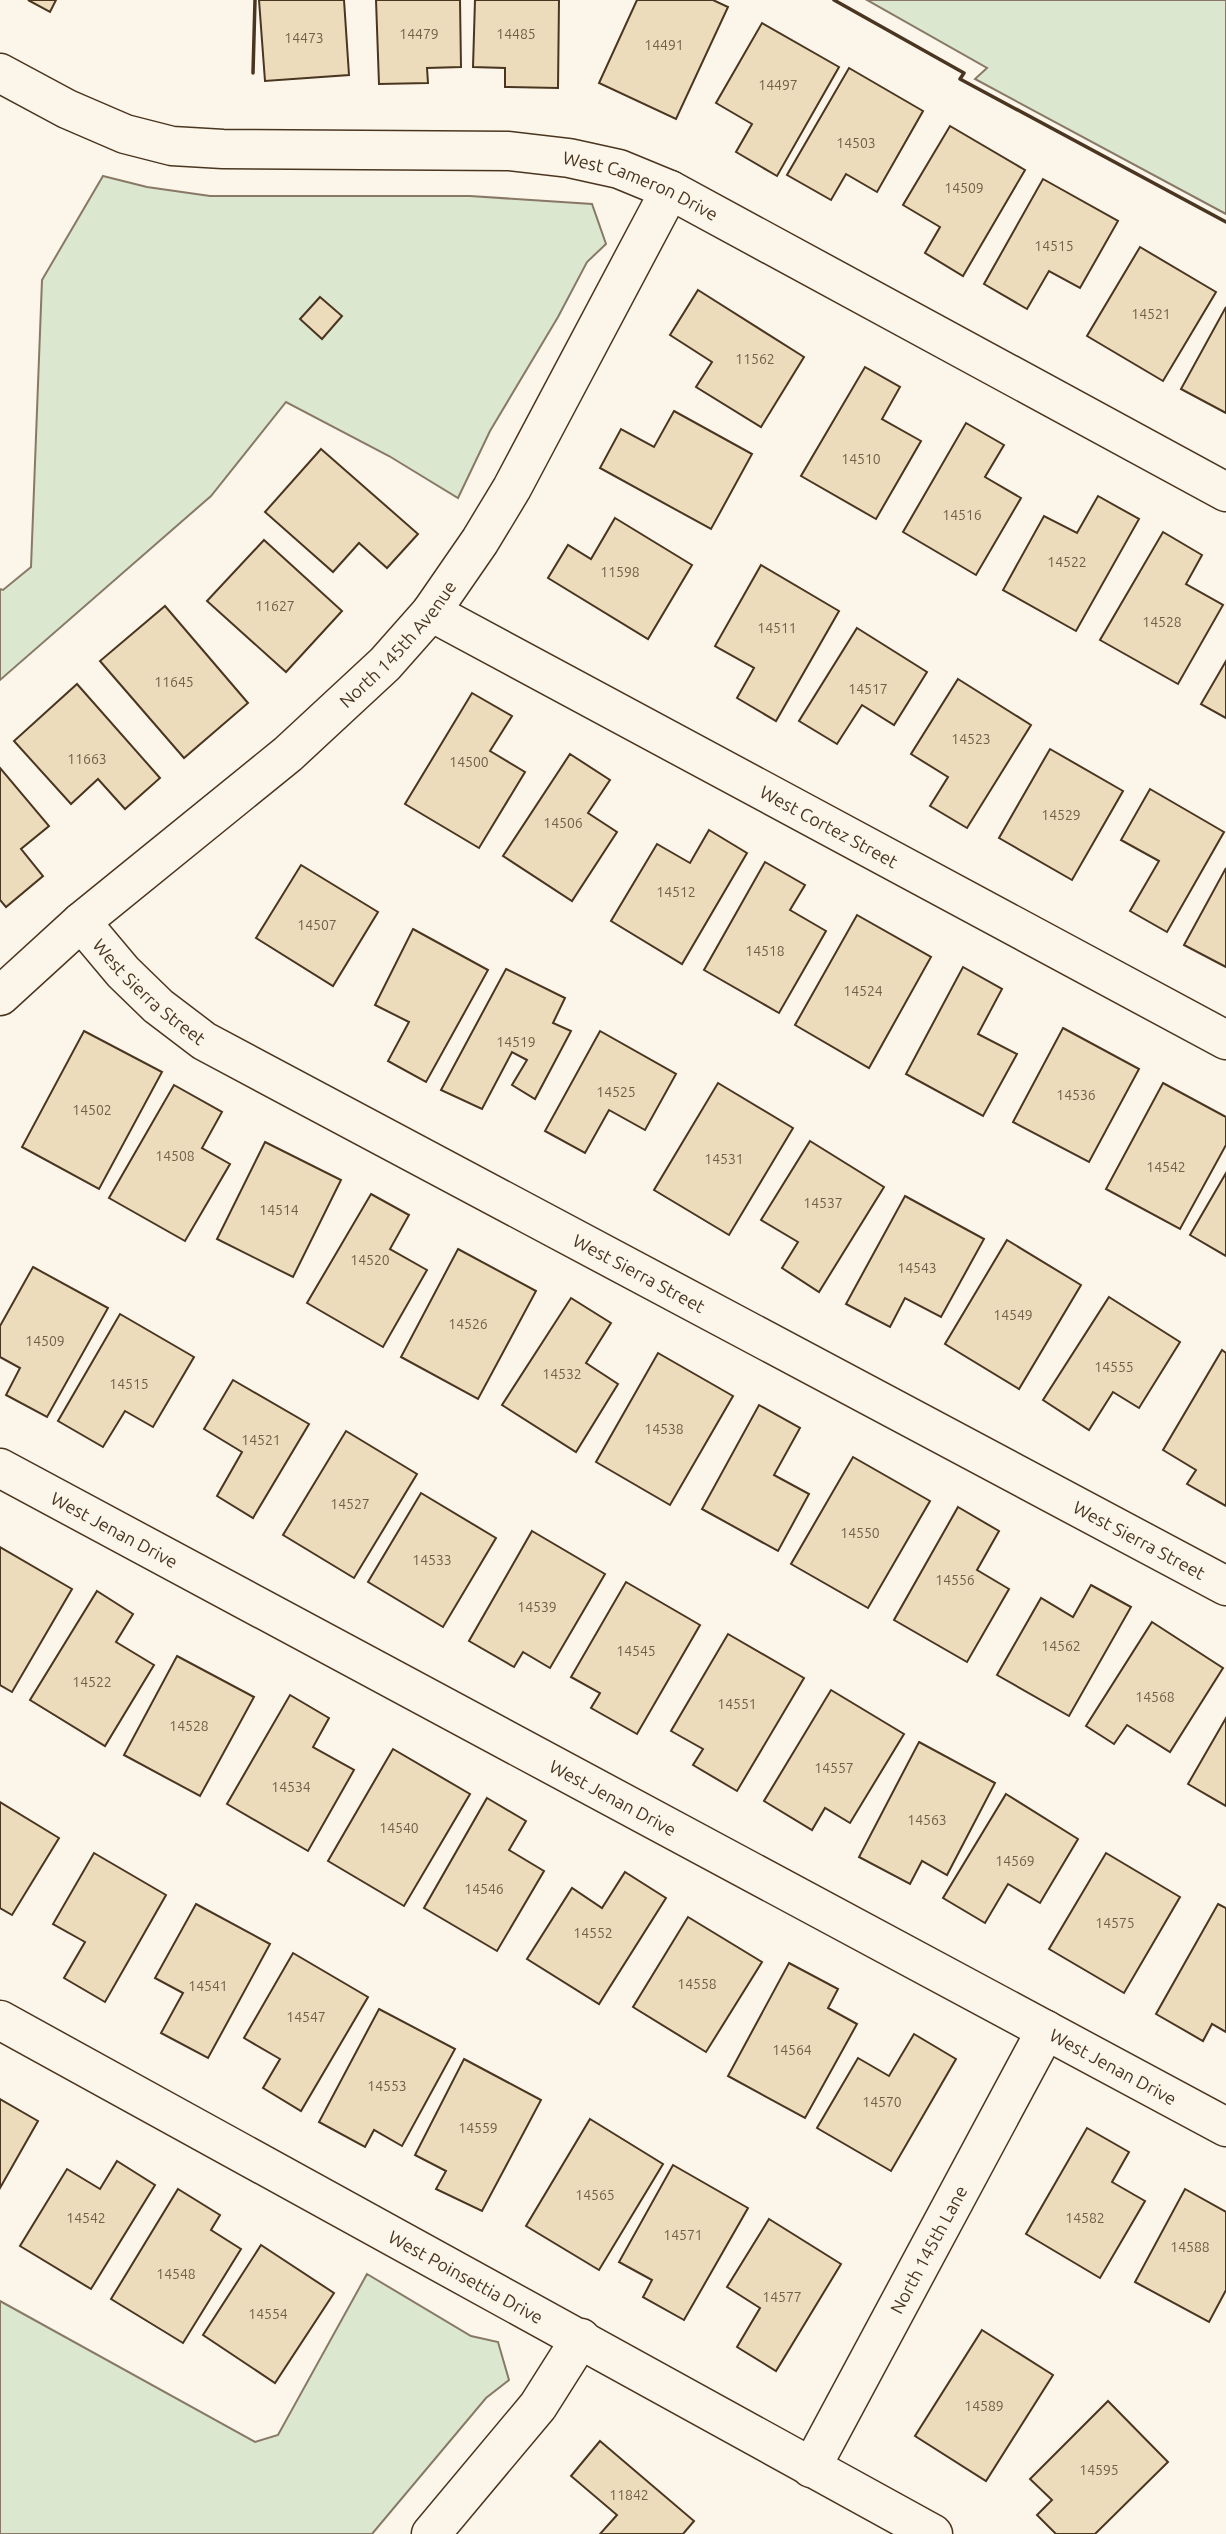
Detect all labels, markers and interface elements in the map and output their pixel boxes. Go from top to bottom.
house number: 14479 [399,26,439,42]
house number: 14485 [496,26,536,42]
house number: 14473 [284,30,324,46]
house number: 14491 [644,37,684,53]
house number: 14497 [758,77,798,93]
house number: 14503 [836,135,876,151]
street label: West Cameron Drive [561,147,721,224]
house number: 14509 [944,180,984,196]
house number: 14515 [1034,238,1074,254]
house number: 14521 [1131,306,1171,322]
house number: 11562 [735,351,775,367]
house number: 14510 [841,451,881,467]
house number: 14516 [942,507,982,523]
house number: 14522 [1047,554,1087,570]
house number: 11598 [600,564,640,580]
street label: North 145th Avenue [335,577,460,711]
house number: 11627 [255,598,295,614]
house number: 14528 [1142,614,1182,630]
house number: 14511 [757,620,797,636]
house number: 11645 [154,674,194,690]
house number: 14517 [848,681,888,697]
house number: 14523 [951,731,991,747]
house number: 11663 [67,751,107,767]
house number: 14500 [449,754,489,770]
street label: West Cortez Street [757,781,901,871]
house number: 14529 [1041,807,1081,823]
house number: 14506 [543,815,583,831]
house number: 14512 [656,884,696,900]
house number: 14507 [297,917,337,933]
street label: West Sierra Street [89,935,210,1049]
house number: 14518 [745,943,785,959]
house number: 14524 [843,983,883,999]
house number: 14519 [496,1034,536,1050]
house number: 14525 [596,1084,636,1100]
house number: 14536 [1056,1087,1096,1103]
house number: 14502 [72,1102,112,1118]
house number: 14508 [155,1148,195,1164]
house number: 14531 [704,1151,744,1167]
house number: 14542 [1146,1159,1186,1175]
house number: 14537 [803,1195,843,1211]
house number: 14514 [259,1202,299,1218]
street label: West Sierra Street [570,1230,708,1316]
house number: 14520 [350,1252,390,1268]
house number: 14543 [897,1260,937,1276]
house number: 14549 [993,1307,1033,1323]
house number: 14526 [448,1316,488,1332]
house number: 14509 [25,1333,65,1349]
house number: 14555 [1094,1359,1134,1375]
house number: 14532 [542,1366,582,1382]
house number: 14515 [109,1376,149,1392]
house number: 14538 [644,1421,684,1437]
house number: 14521 [241,1432,281,1448]
street label: West Jenan Drive [48,1487,181,1572]
house number: 14527 [330,1496,370,1512]
street label: West Sierra Street [1070,1497,1209,1583]
house number: 14550 [840,1525,880,1541]
house number: 14533 [412,1552,452,1568]
house number: 14556 [935,1572,975,1588]
house number: 14539 [517,1599,557,1615]
house number: 14562 [1041,1638,1081,1654]
house number: 14545 [616,1643,656,1659]
house number: 14522 [72,1674,112,1690]
house number: 14568 [1135,1689,1175,1705]
house number: 14551 [717,1696,757,1712]
house number: 14528 [169,1718,209,1734]
street label: West Jenan Drive [546,1755,680,1840]
house number: 14557 [814,1760,854,1776]
house number: 14534 [271,1779,311,1795]
house number: 14563 [907,1812,947,1828]
house number: 14540 [379,1820,419,1836]
house number: 14569 [995,1853,1035,1869]
house number: 14546 [464,1881,504,1897]
house number: 14575 [1095,1915,1135,1931]
house number: 14552 [573,1925,613,1941]
house number: 14558 [677,1976,717,1992]
house number: 14541 [188,1978,228,1994]
house number: 14547 [286,2009,326,2025]
street label: West Jenan Drive [1047,2024,1180,2109]
house number: 14564 [772,2042,812,2058]
house number: 14553 [367,2078,407,2094]
house number: 14570 [862,2094,902,2110]
house number: 14559 [458,2120,498,2136]
street label: North 145th Lane [886,2182,971,2317]
house number: 14565 [575,2187,615,2203]
house number: 14542 [66,2210,106,2226]
house number: 14582 [1065,2210,1105,2226]
street label: West Poinsettia Drive [385,2226,547,2327]
house number: 14571 [663,2227,703,2243]
house number: 14588 [1170,2239,1210,2255]
house number: 14548 [156,2266,196,2282]
house number: 14577 [762,2289,802,2305]
house number: 14554 [248,2306,288,2322]
house number: 14589 [964,2398,1004,2414]
house number: 14595 [1079,2462,1119,2478]
house number: 11842 [609,2487,649,2503]

